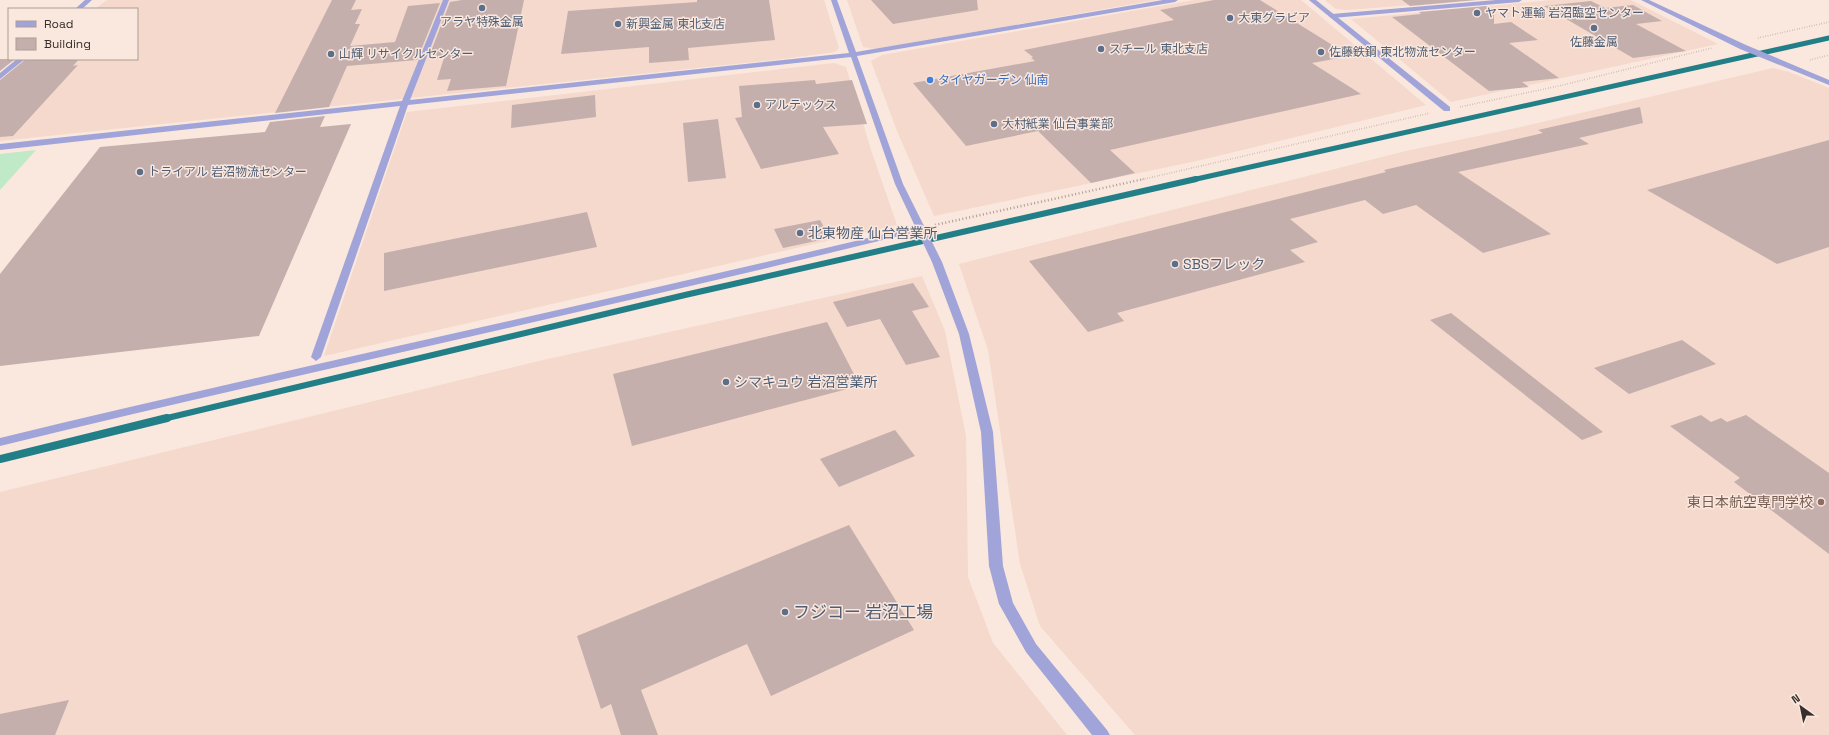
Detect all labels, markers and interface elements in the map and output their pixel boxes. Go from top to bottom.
marker: アラヤ特殊金属 [477,3,487,13]
place label: ヤマト運輸 岩沼臨空センター [1485,5,1644,21]
legend [8,8,138,60]
marker: ヤマト運輸 岩沼臨空センター [1472,8,1482,18]
place label: 大東グラビア [1238,10,1310,26]
marker: 大東グラビア [1225,13,1235,23]
place label: アラヤ特殊金属 [440,14,524,30]
text: Road [44,16,73,32]
place label: 新興金属 東北支店 [626,16,725,32]
marker: 新興金属 東北支店 [613,19,623,29]
marker: 佐藤金属 [1589,23,1599,33]
place label: 佐藤金属 [1570,34,1618,50]
text: Building [44,36,91,52]
place label: スチール 東北支店 [1109,41,1208,57]
marker: スチール 東北支店 [1096,44,1106,54]
place label: 佐藤鉄鋼 東北物流センター [1329,44,1476,60]
place label: 山輝 リサイクルセンター [339,46,474,62]
marker: 佐藤鉄鋼 東北物流センター [1316,47,1326,57]
marker: 山輝 リサイクルセンター [326,49,336,59]
place label: タイヤガーデン 仙南 [938,72,1049,88]
marker: タイヤガーデン 仙南 [925,75,935,85]
place label: アルテックス [765,97,837,113]
marker: アルテックス [752,100,762,110]
place label: 大村紙業 仙台事業部 [1002,116,1113,132]
marker: 大村紙業 仙台事業部 [989,119,999,129]
place label: トライアル 岩沼物流センター [148,164,307,180]
marker: トライアル 岩沼物流センター [135,167,145,177]
place label: 北東物産 仙台営業所 [808,224,938,242]
marker: 北東物産 仙台営業所 [795,228,805,238]
place label: SBSフレック [1183,255,1265,273]
marker: SBSフレック [1170,259,1180,269]
place label: シマキュウ 岩沼営業所 [734,373,878,391]
marker: シマキュウ 岩沼営業所 [721,377,731,387]
place label: 東日本航空専門学校 [1687,493,1813,511]
marker: 東日本航空専門学校 [1816,497,1826,507]
place label: フジコー 岩沼工場 [793,601,933,623]
marker: フジコー 岩沼工場 [780,607,790,617]
north arrow [1781,687,1821,727]
text: N [1789,691,1802,706]

